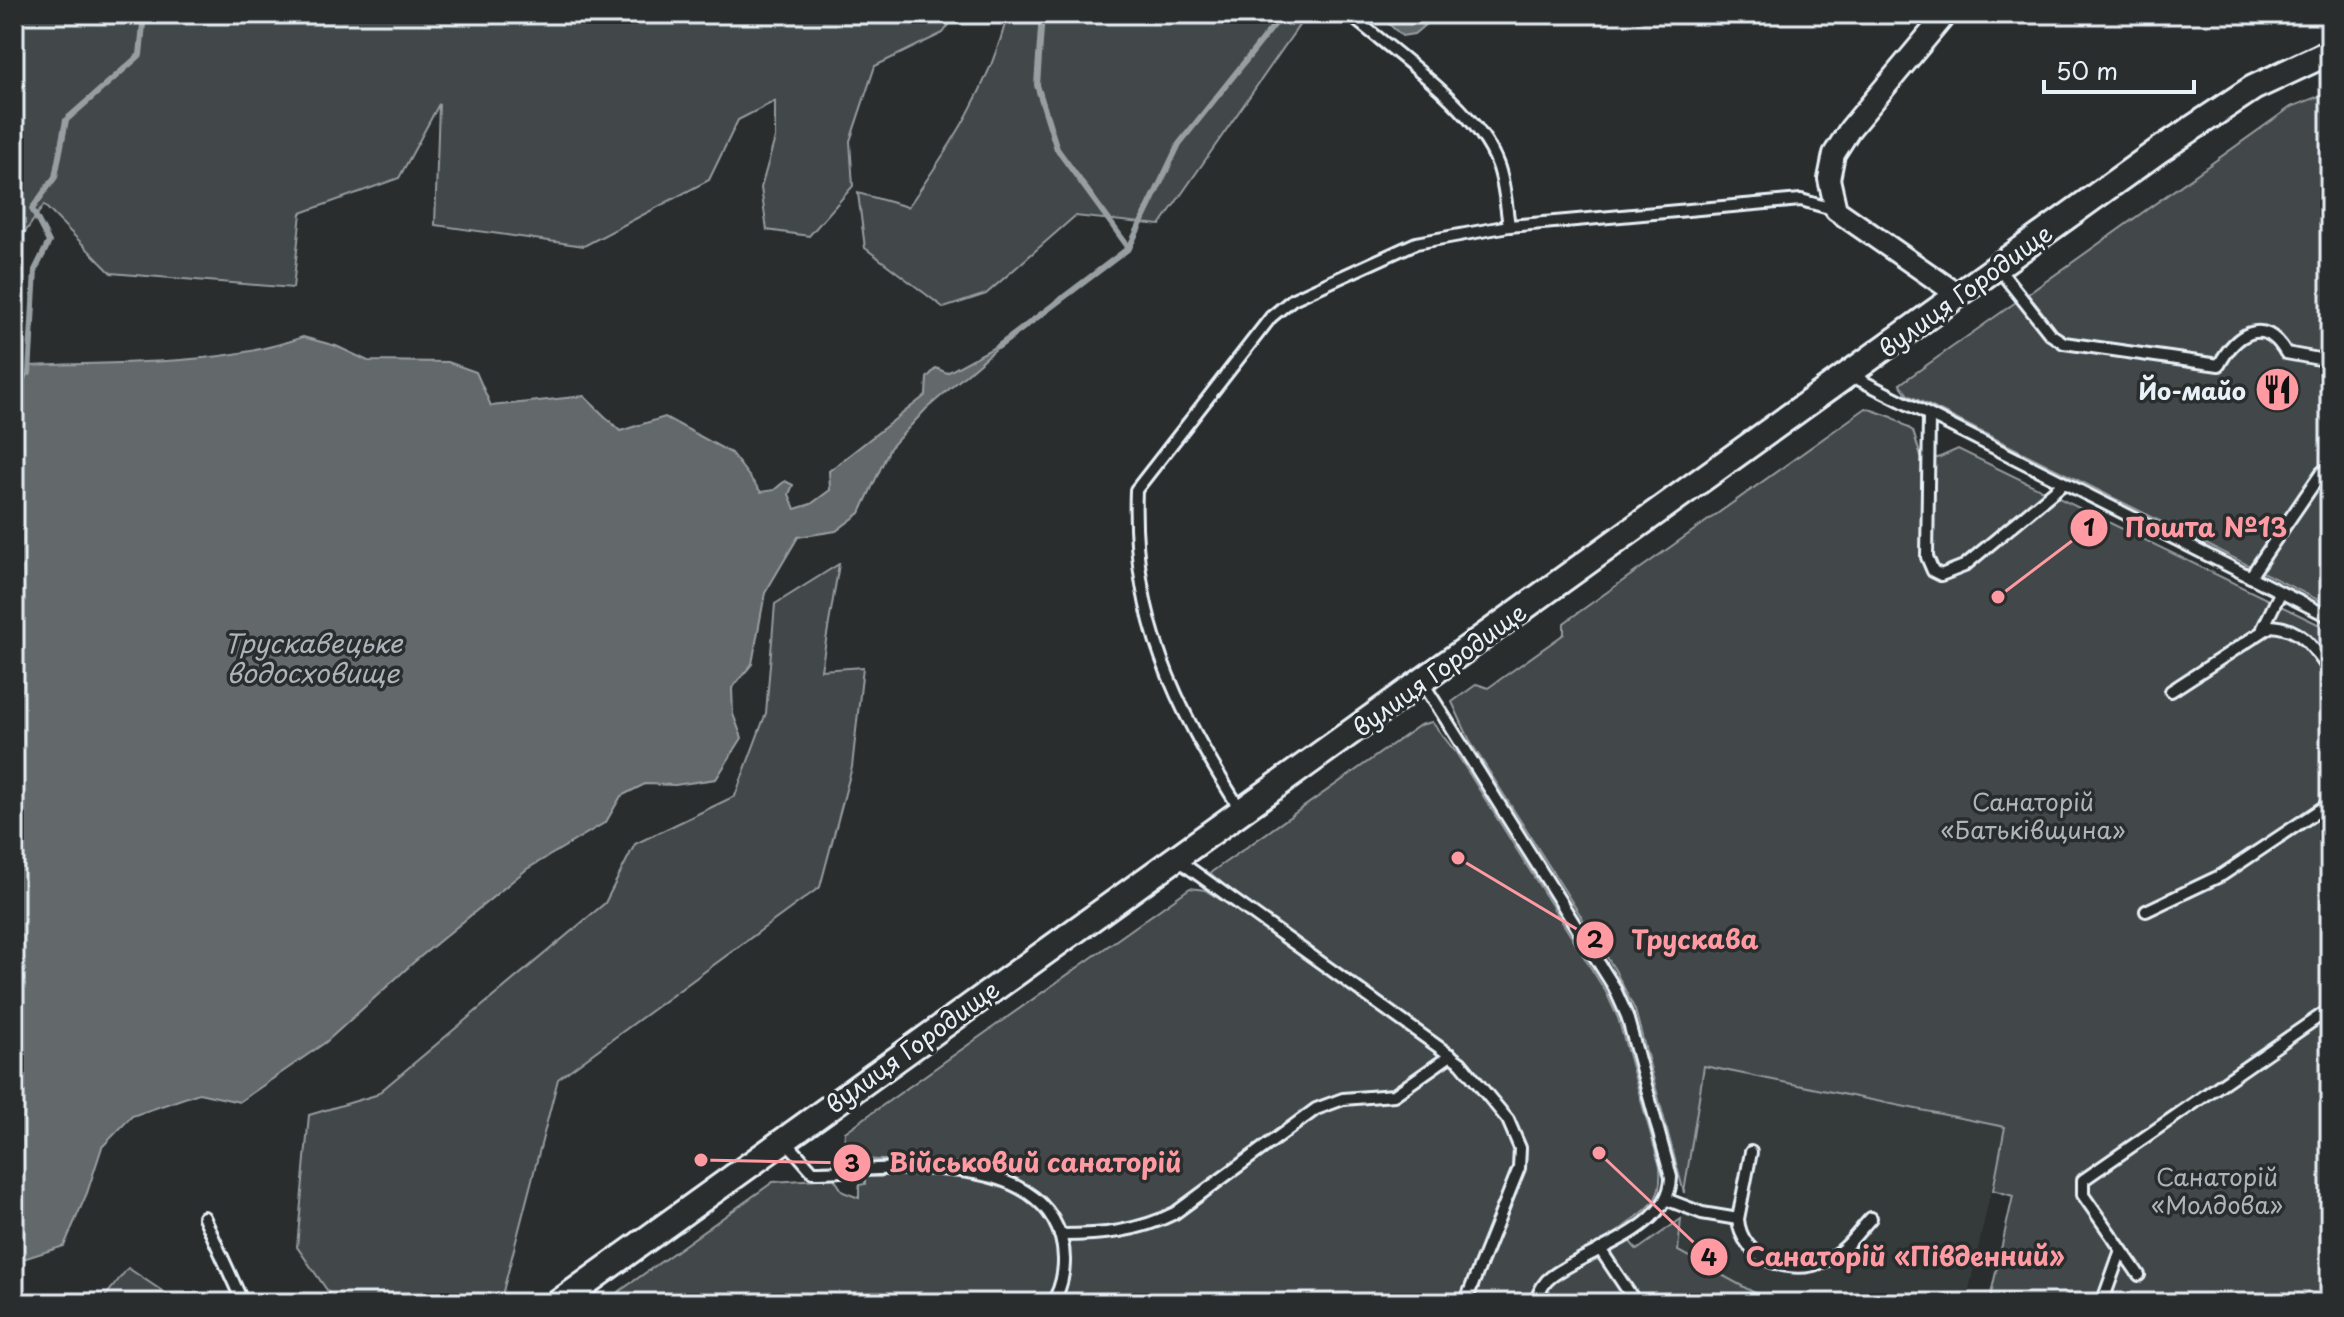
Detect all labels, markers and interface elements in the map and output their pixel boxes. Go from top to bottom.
scale bar [2044,44,2194,94]
text: 50 m [2056,52,2118,88]
street label: вулиця Городище [1871,214,2059,366]
restaurant icon: Йо-майо [2253,366,2301,414]
place label: Йо-майо [2138,372,2246,408]
callout: Пошта №13 [2069,503,2304,553]
text: Пошта №13 [2125,507,2287,546]
text: 1 [2083,508,2095,544]
street label: вулиця Городище [1345,593,1533,745]
water label: Трускавецьке водосховище [224,623,404,692]
park label: Санаторій «Батьківщина» [1941,783,2125,847]
callout: Трускава [1575,915,1774,965]
text: Трускава [1631,919,1759,958]
text: 2 [1587,920,1604,956]
street label: вулиця Городище [818,970,1006,1122]
callout: Військовий санаторій [832,1138,1198,1188]
text: Військовий санаторій [889,1142,1181,1181]
text: 3 [844,1144,860,1180]
park label: Санаторій «Молдова» [2151,1158,2283,1222]
callout: Санаторій «Південний» [1689,1232,2080,1282]
text: Санаторій «Південний» [1745,1236,2065,1275]
text: 4 [1701,1238,1717,1274]

